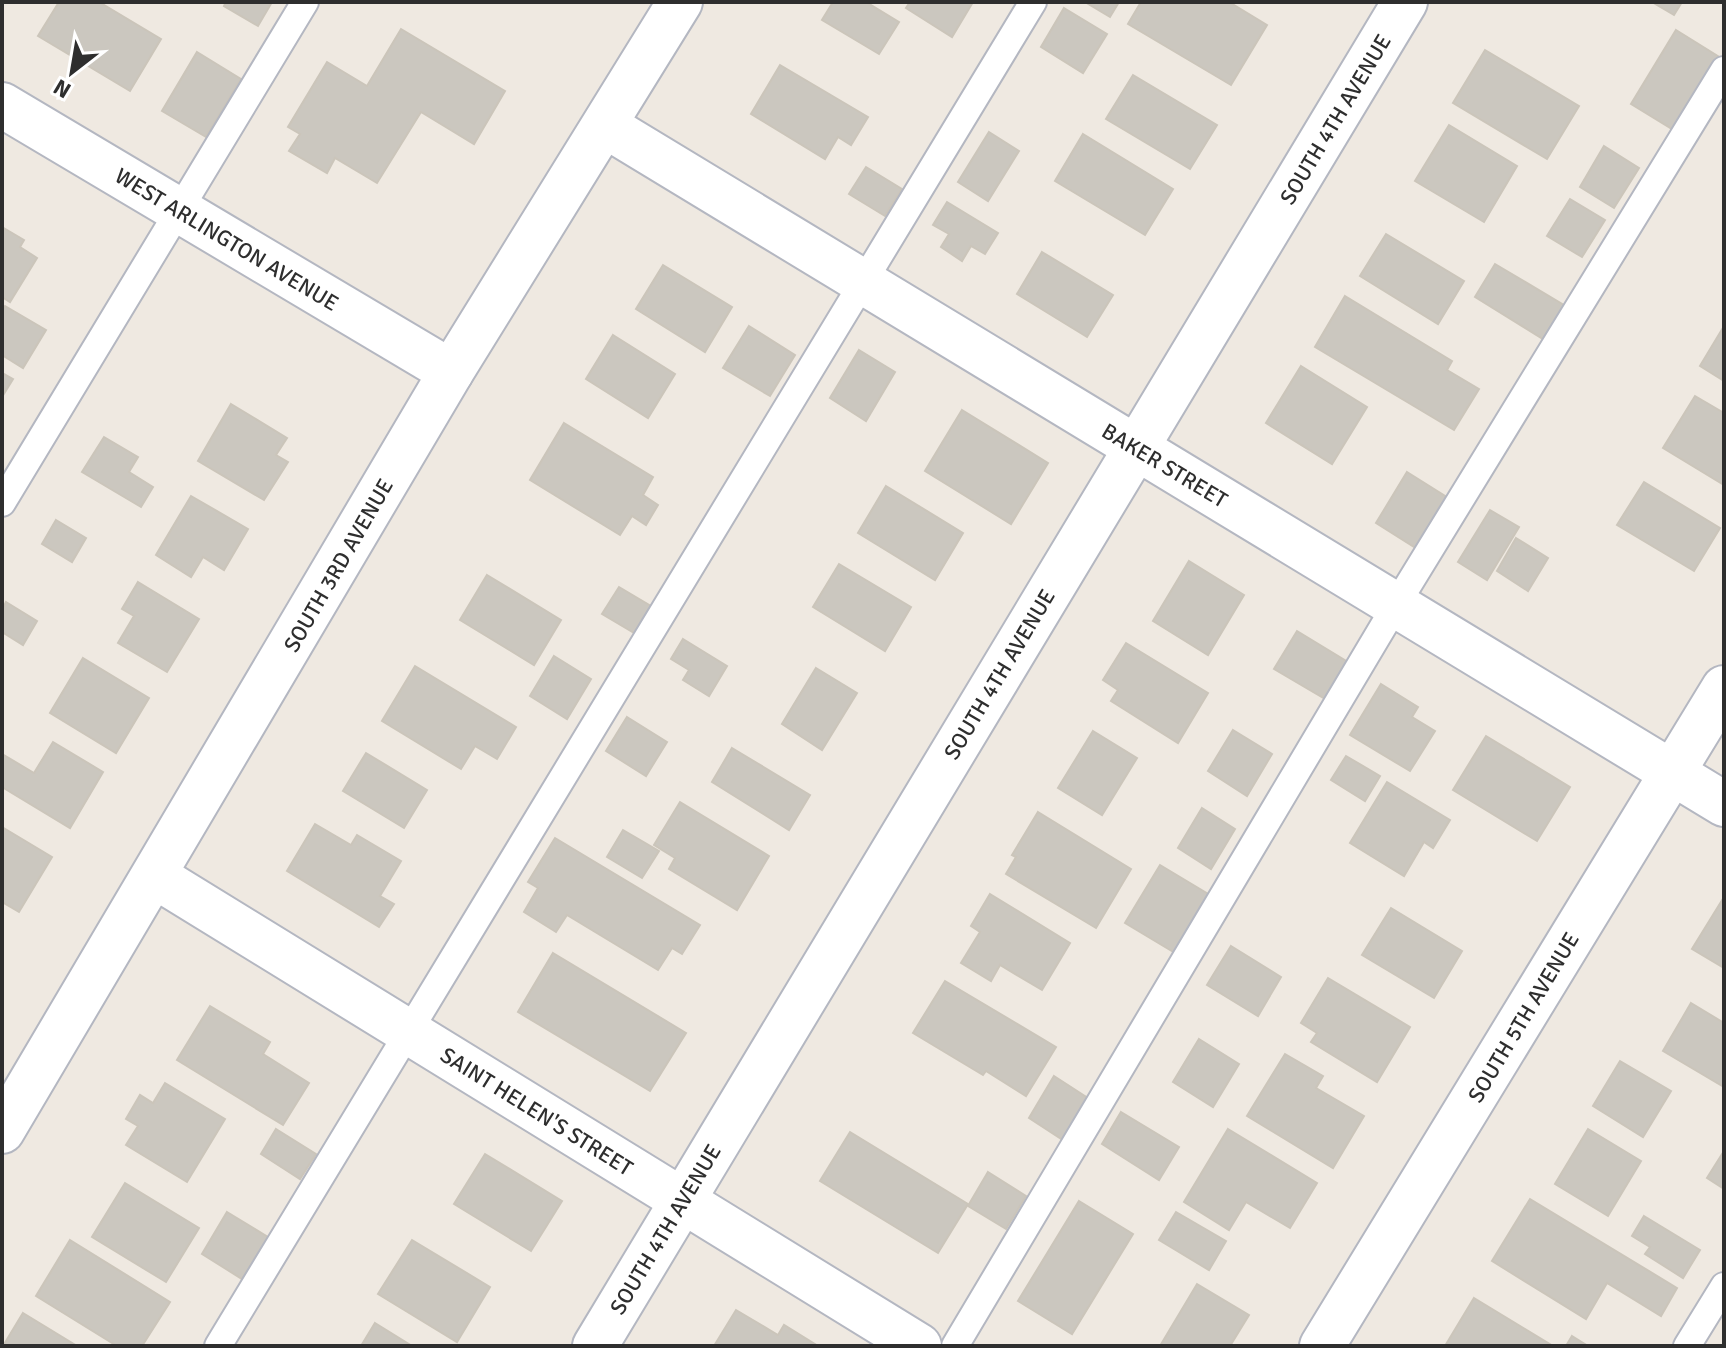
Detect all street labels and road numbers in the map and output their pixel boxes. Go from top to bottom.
street label: SOUTH 4TH AVENUE [1274,29,1397,209]
street label: WEST ARLINGTON AVENUE [110,162,343,317]
street label: BAKER STREET [1097,417,1233,514]
street label: SOUTH 3RD AVENUE [278,474,399,657]
street label: SOUTH 4TH AVENUE [938,584,1061,764]
street label: SOUTH 5TH AVENUE [1462,927,1585,1107]
street label: SAINT HELEN'S STREET [436,1041,638,1182]
street label: SOUTH 4TH AVENUE [604,1139,727,1319]

